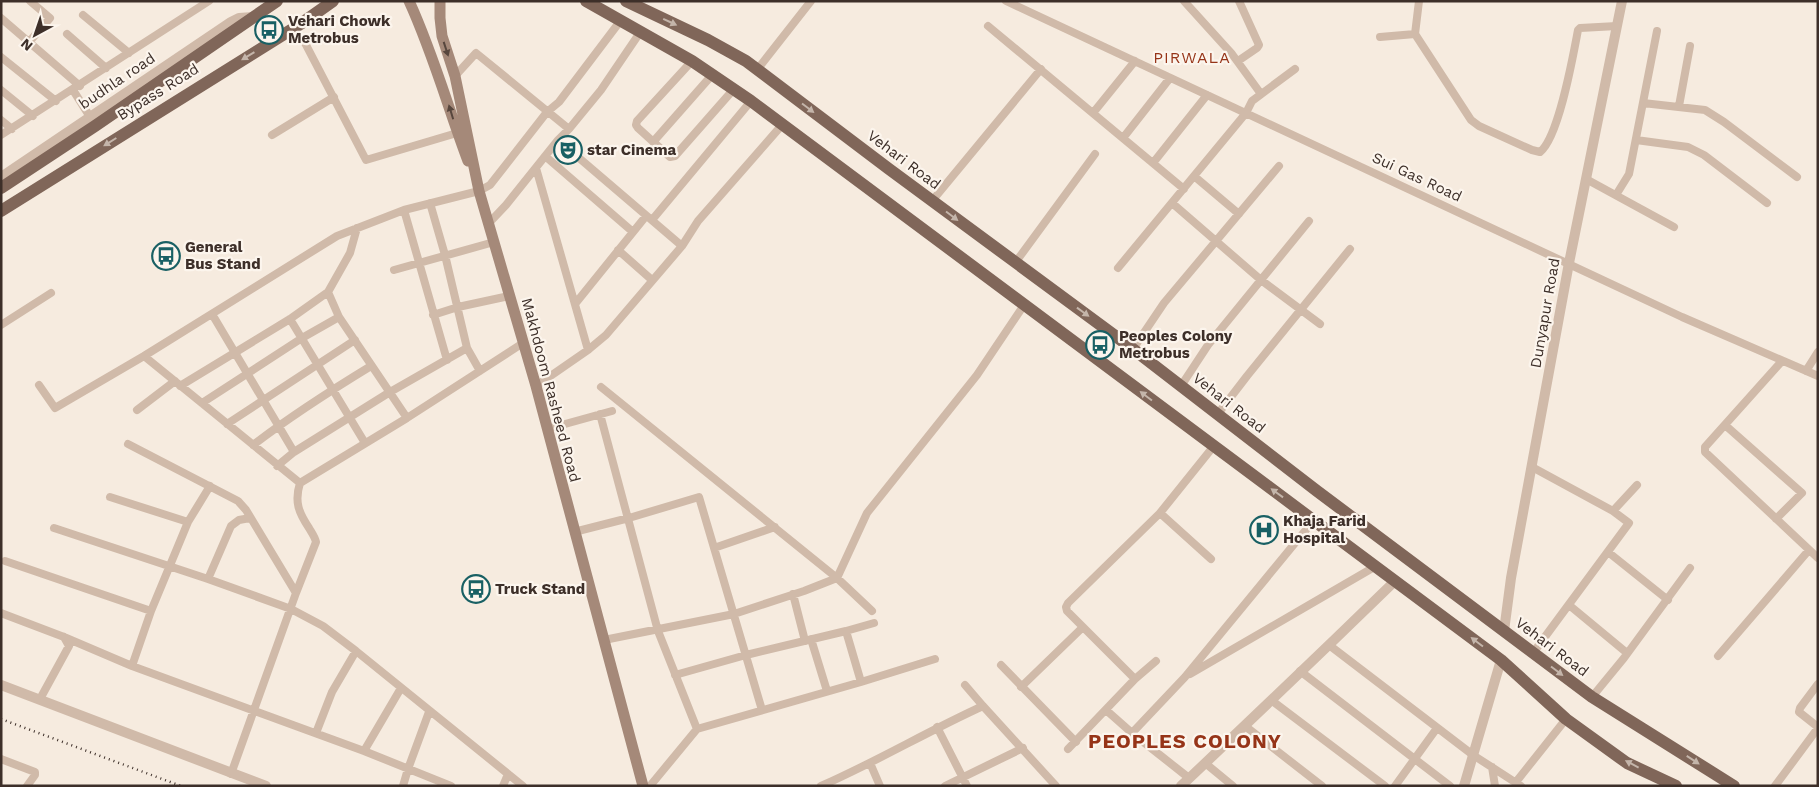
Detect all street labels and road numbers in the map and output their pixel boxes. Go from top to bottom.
street label: budhla road [75,49,159,113]
street label: Bypass Road [114,60,202,124]
street label: Vehari Road [864,127,944,193]
street label: Sui Gas Road [1369,148,1465,206]
street label: Dunyapur Road [1526,257,1564,369]
street label: Makhdoom Rasheed Road [518,296,584,484]
street label: Vehari Road [1189,369,1269,437]
street label: Vehari Road [1512,614,1592,680]

